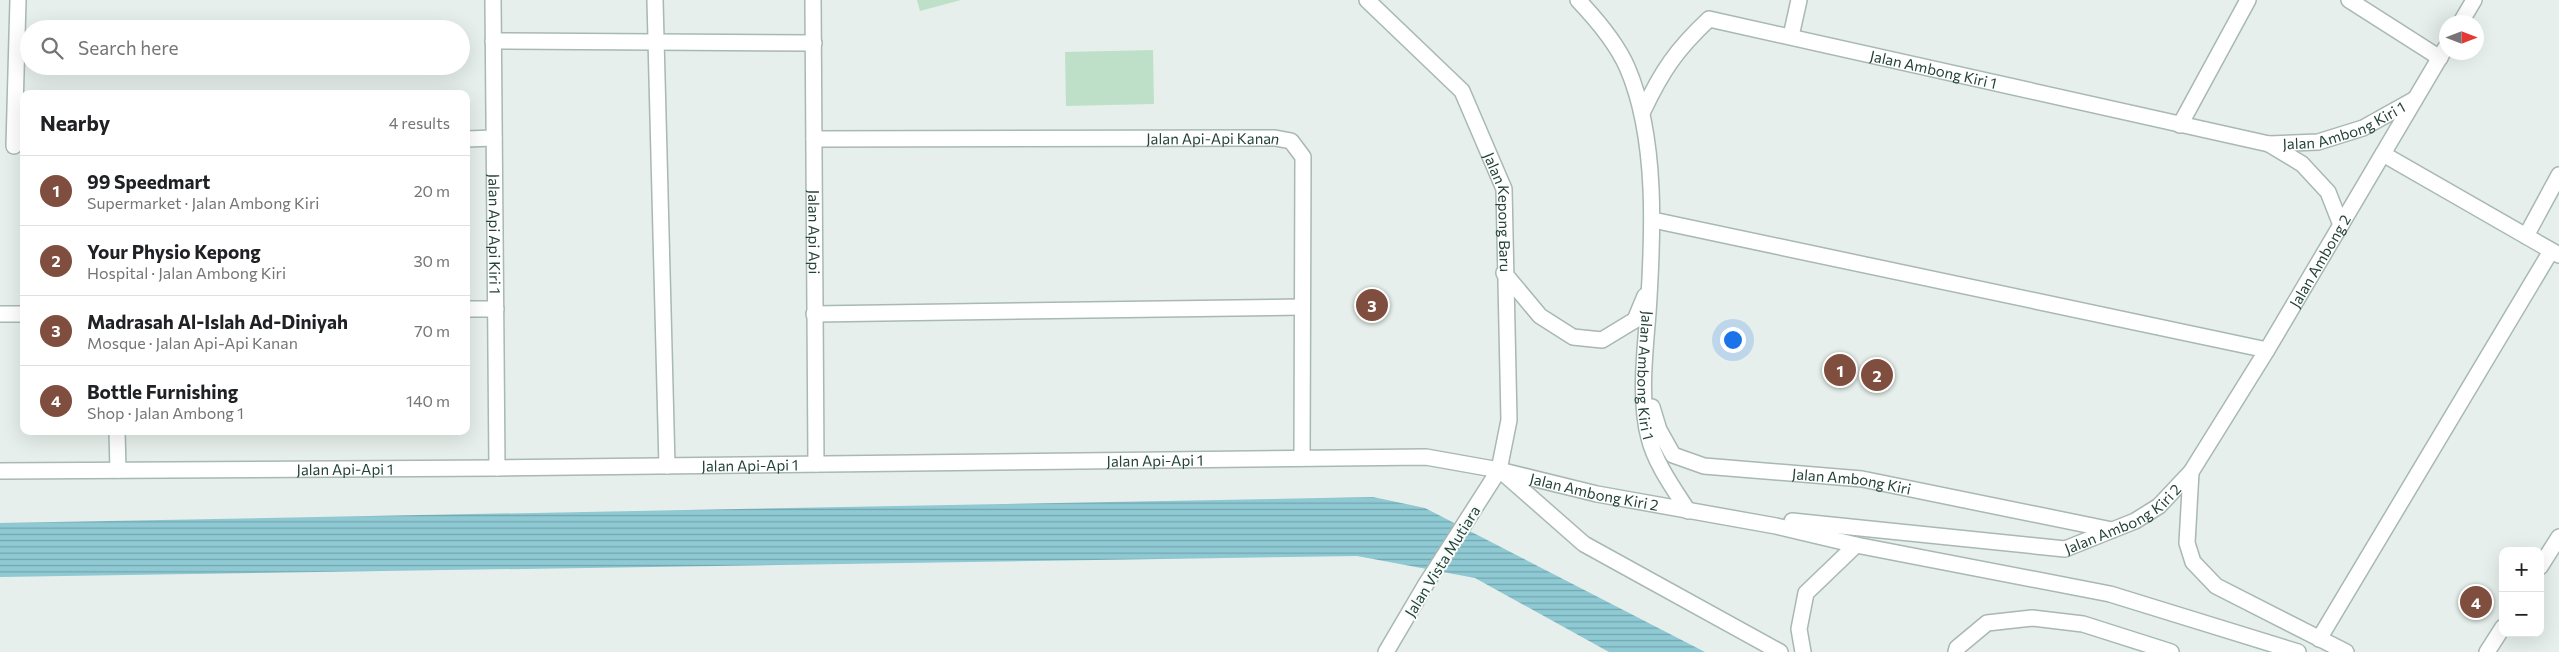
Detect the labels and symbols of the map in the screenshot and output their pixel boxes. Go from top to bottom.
north arrow [2439,15,2484,60]
street label: Jalan Ambong Kiri 1 [1868,46,1999,92]
street label: Jalan Ambong Kiri 1 [2282,97,2408,152]
street label: Jalan Api-Api Kanan [1146,128,1281,148]
street label: Jalan Kepong Baru [1480,149,1515,272]
street label: Jalan Api Api Kiri 1 [485,174,505,294]
street label: Jalan Api Api [805,190,824,274]
street label: Jalan Ambong 2 [2285,211,2354,311]
pin: 3 [1356,286,1388,324]
street label: Jalan Ambong Kiri 1 [1634,310,1658,442]
your location [1720,327,1746,353]
pin: 1 [1824,351,1856,389]
pin: 2 [1861,356,1893,394]
street label: Jalan Api-Api 1 [1106,451,1204,470]
street label: Jalan Api-Api 1 [701,455,799,475]
street label: Jalan Api-Api 1 [296,460,394,478]
street label: Jalan Ambong Kiri [1791,464,1913,498]
street label: Jalan Ambong Kiri 2 [1528,469,1660,514]
street label: Jalan Ambong Kiri 2 [2062,480,2184,557]
street label: Jalan Vista Mutiara [1401,502,1483,620]
pin: 4 [2460,583,2492,621]

